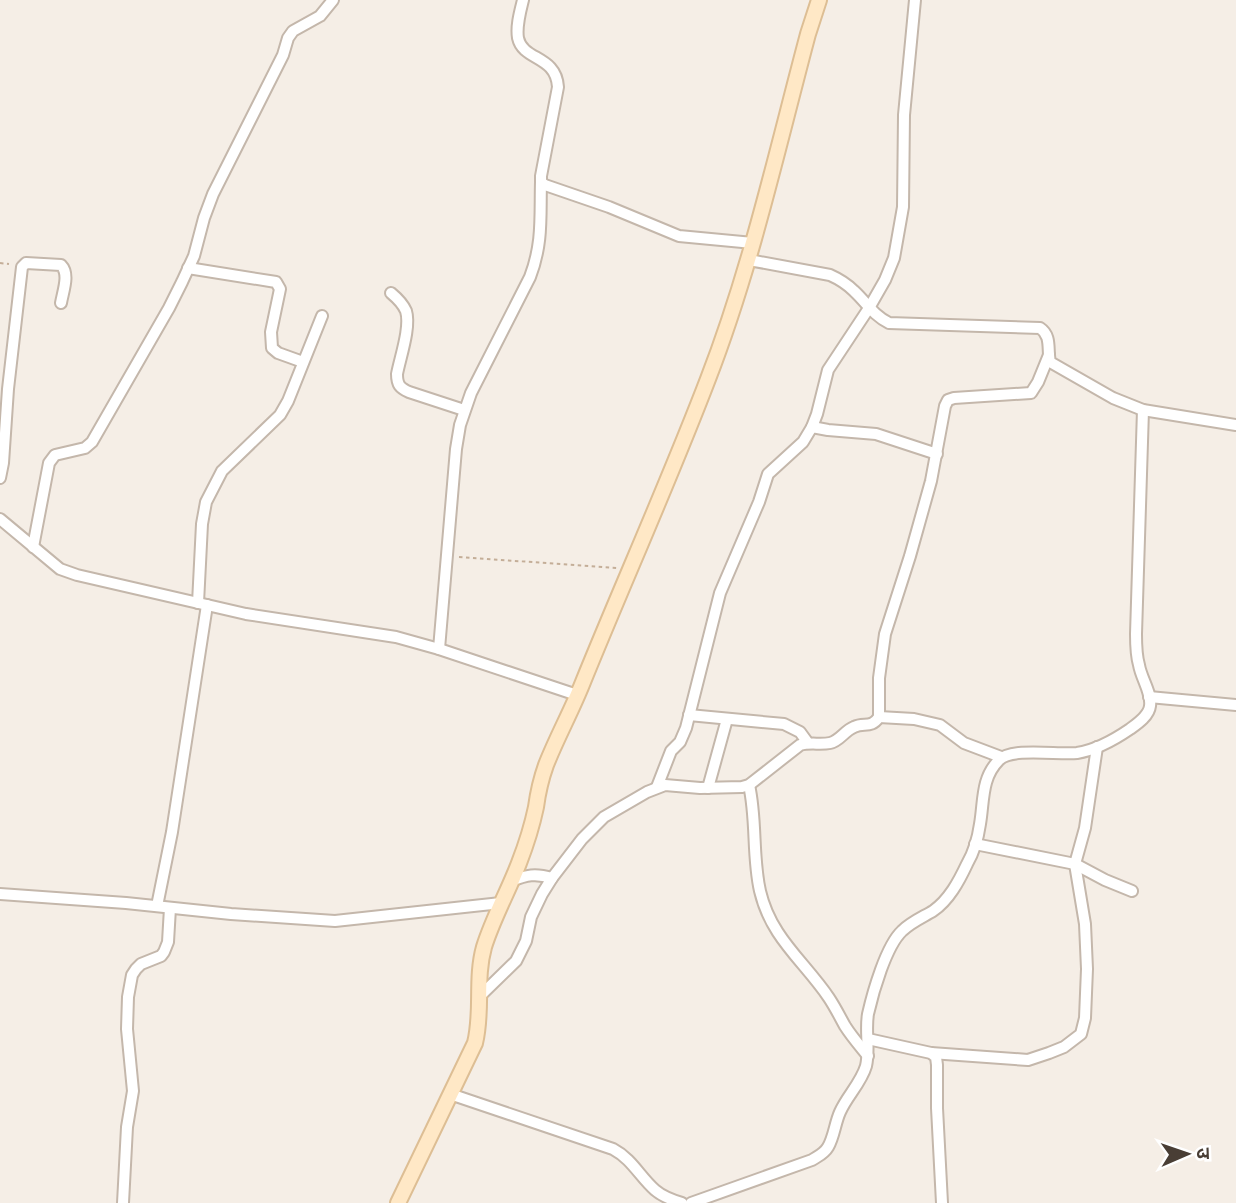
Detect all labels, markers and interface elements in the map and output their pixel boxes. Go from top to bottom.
north arrow [1152,1119,1222,1189]
text: उ [1191,1147,1217,1160]

